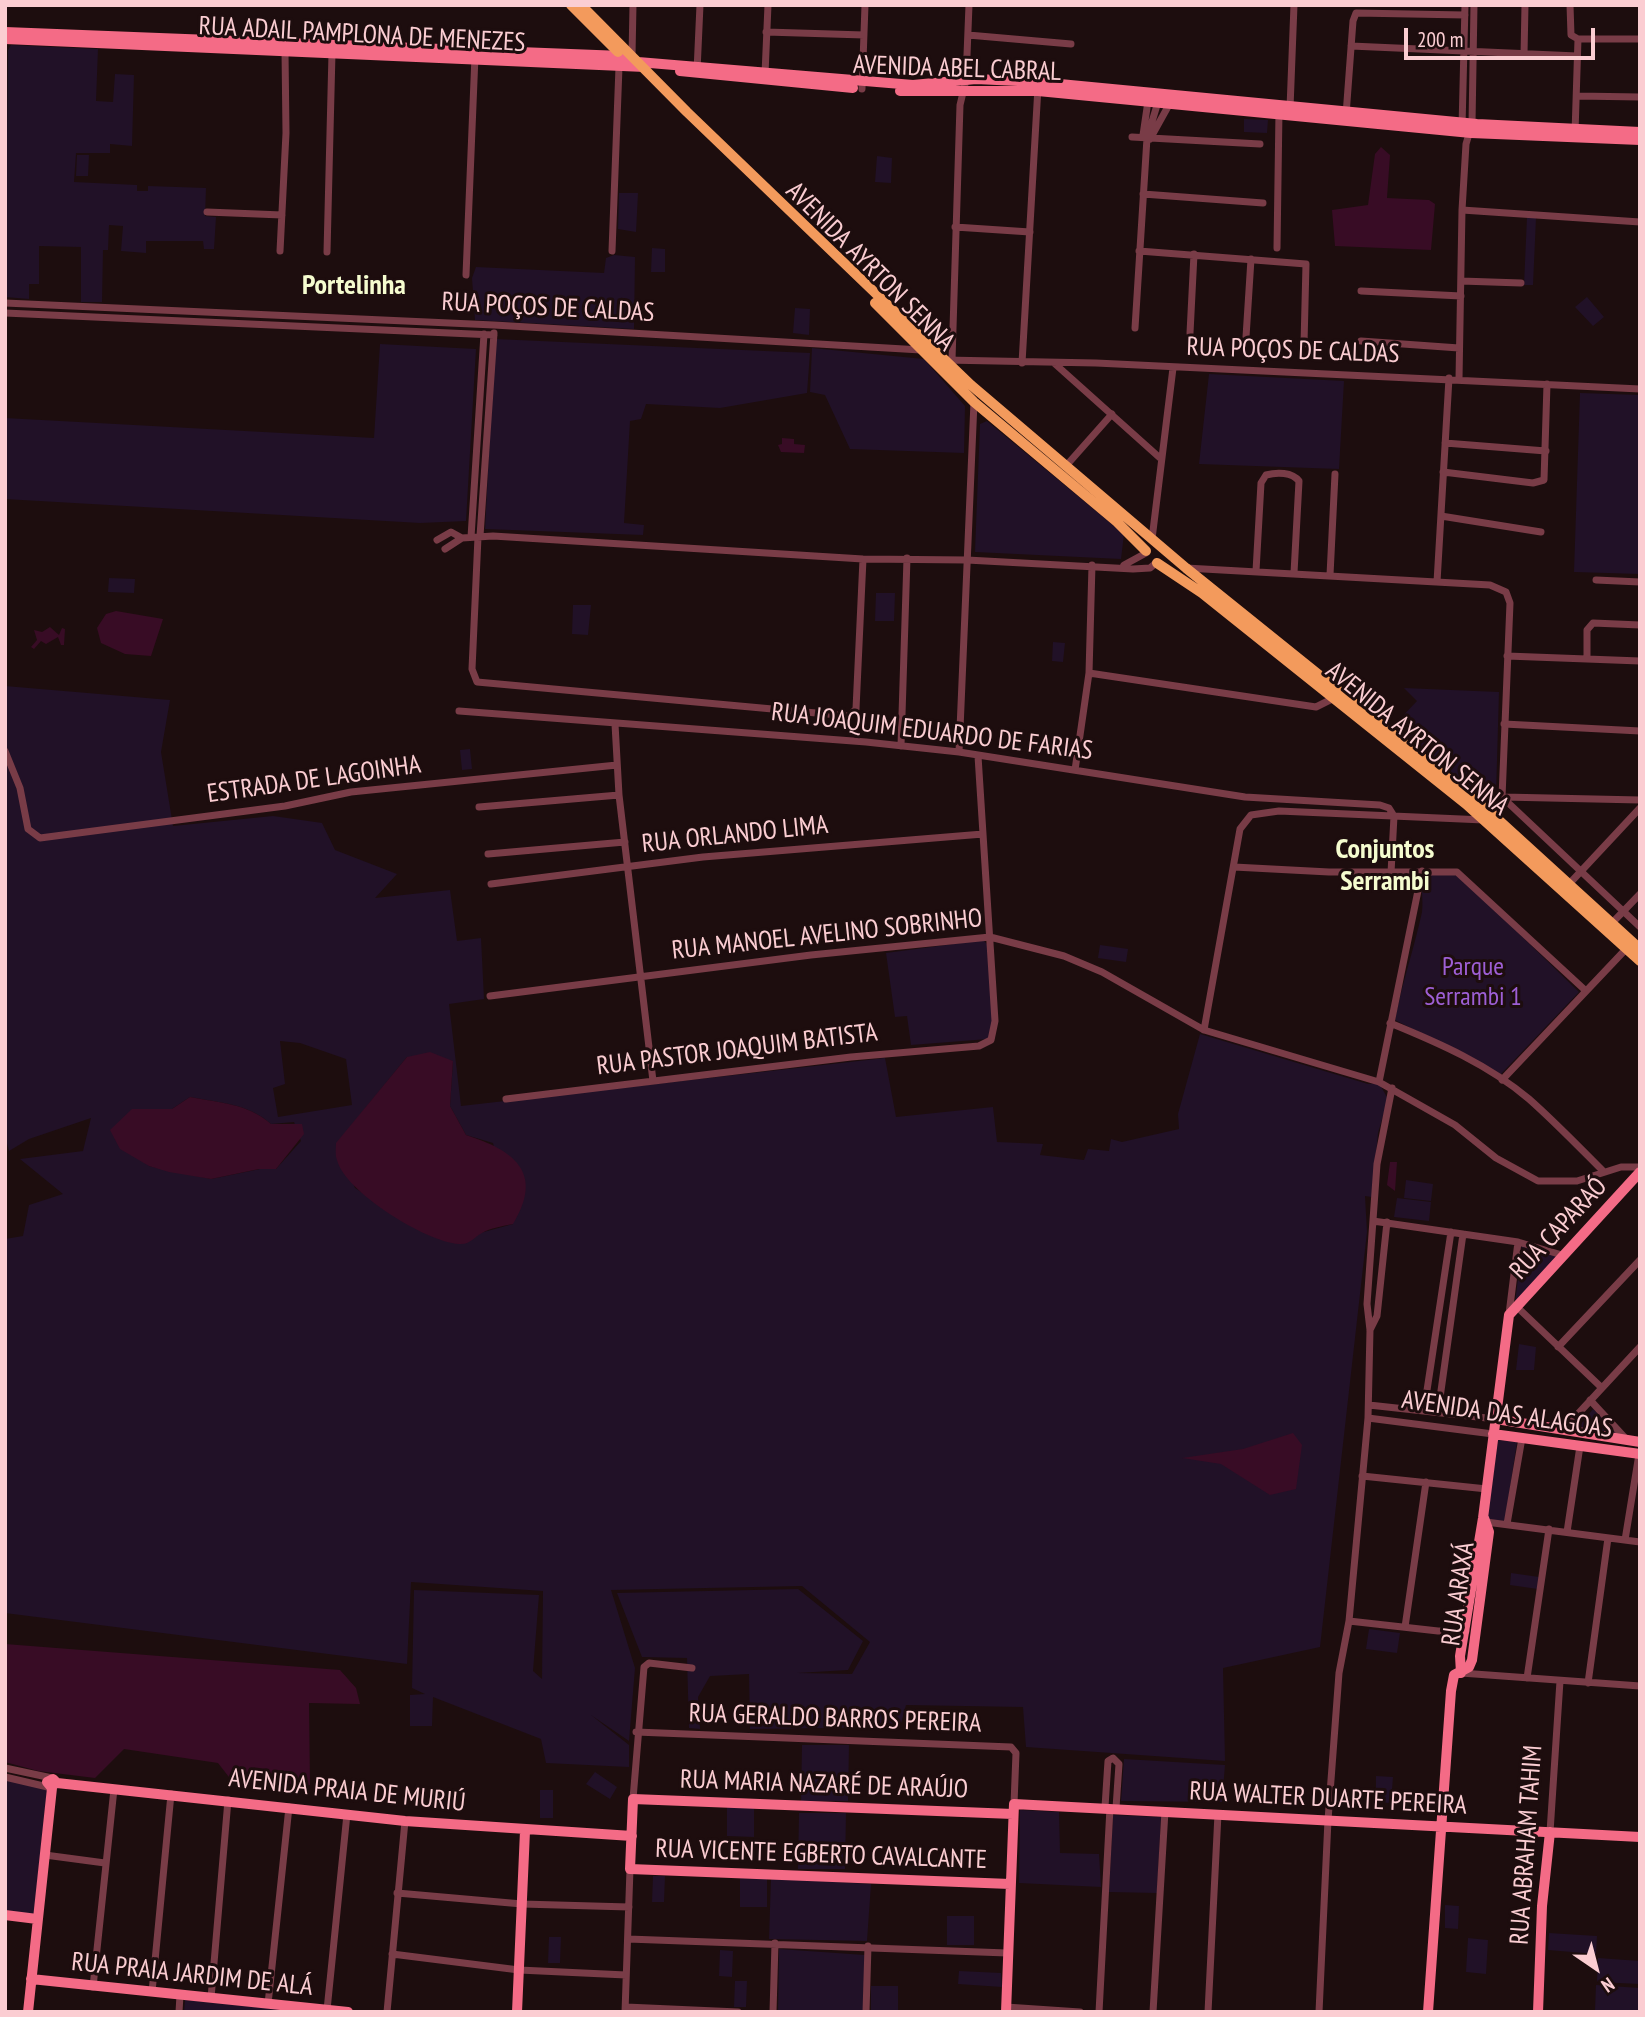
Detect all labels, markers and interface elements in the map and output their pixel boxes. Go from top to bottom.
street label: RUA ADAIL PAMPLONA DE MENEZES [198,11,526,59]
scale bar [1407,14,1598,58]
text: 200 m [1417,26,1463,53]
street label: AVENIDA ABEL CABRAL [852,50,1062,88]
street label: AVENIDA AYRTON SENNA [779,176,961,358]
district label: Portelinha [302,269,406,303]
street label: RUA POÇOS DE CALDAS [441,287,655,329]
street label: RUA POÇOS DE CALDAS [1186,332,1400,370]
street label: AVENIDA AYRTON SENNA [1319,656,1515,822]
street label: RUA JOAQUIM EDUARDO DE FARIAS [770,697,1094,767]
street label: ESTRADA DE LAGOINHA [205,750,423,810]
street label: RUA ORLANDO LIMA [640,810,830,860]
district label: Conjuntos Serrambi [1336,833,1434,899]
street label: RUA MANOEL AVELINO SOBRINHO [670,903,984,967]
park label: Parque Serrambi 1 [1424,952,1522,1014]
street label: RUA PASTOR JOAQUIM BATISTA [595,1017,879,1083]
street label: RUA CAPARAÓ [1504,1172,1614,1286]
street label: AVENIDA DAS ALAGOAS [1400,1385,1614,1445]
street label: RUA ARAXÁ [1436,1540,1482,1648]
street label: RUA GERALDO BARROS PEREIRA [688,1698,982,1740]
street label: RUA ABRAHAM TAHIM [1504,1744,1550,1946]
street label: AVENIDA PRAIA DE MURIÚ [227,1763,467,1819]
street label: RUA MARIA NAZARÉ DE ARAÚJO [679,1764,969,1806]
street label: RUA WALTER DUARTE PEREIRA [1189,1776,1467,1822]
street label: RUA VICENTE EGBERTO CAVALCANTE [655,1834,987,1876]
north arrow [1561,1933,1631,2003]
street label: RUA PRAIA JARDIM DE ALÁ [70,1947,314,2003]
text: N [1597,1972,1619,1998]

